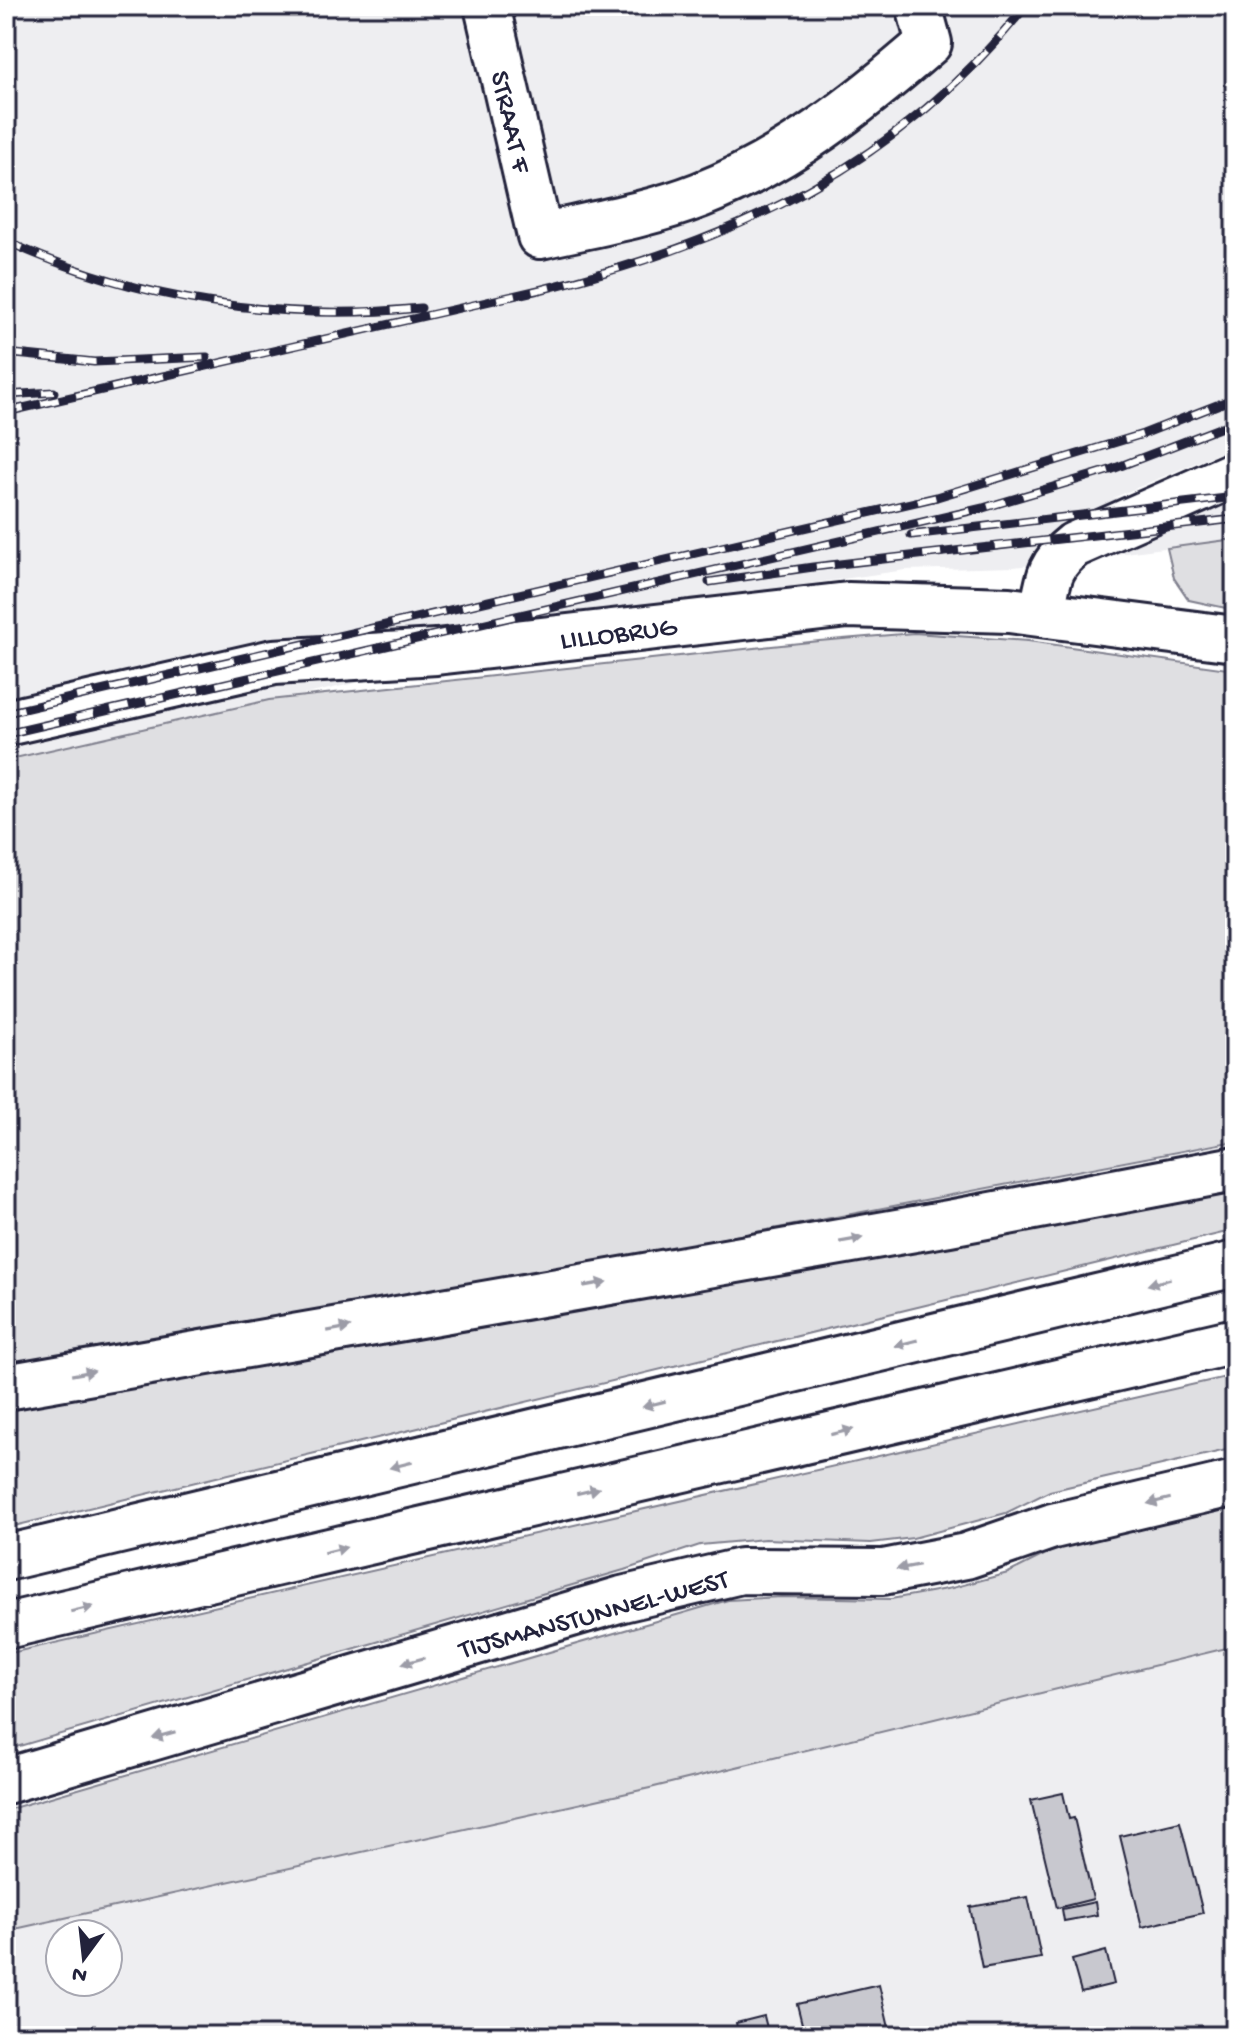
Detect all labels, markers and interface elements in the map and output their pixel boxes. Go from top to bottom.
street label: STRAAT F [481,68,537,178]
street label: LILLOBRUG [558,612,680,659]
one-way arrow [839,1233,864,1246]
one-way arrow [1147,1277,1172,1289]
one-way arrow [583,1278,608,1290]
one-way arrow [327,1322,352,1334]
one-way arrow [894,1338,919,1350]
one-way arrow [71,1367,96,1379]
one-way arrow [641,1399,666,1411]
one-way arrow [829,1425,854,1438]
one-way arrow [388,1460,413,1472]
one-way arrow [576,1484,601,1497]
one-way arrow [1146,1495,1171,1508]
one-way arrow [323,1543,348,1556]
one-way arrow [895,1561,920,1574]
street label: TIJSMANSTUNNEL-WEST [454,1564,734,1669]
one-way arrow [70,1602,95,1615]
one-way arrow [401,1655,425,1668]
one-way arrow [152,1729,176,1742]
north arrow [44,1918,124,1998]
text: N [70,1959,90,1988]

